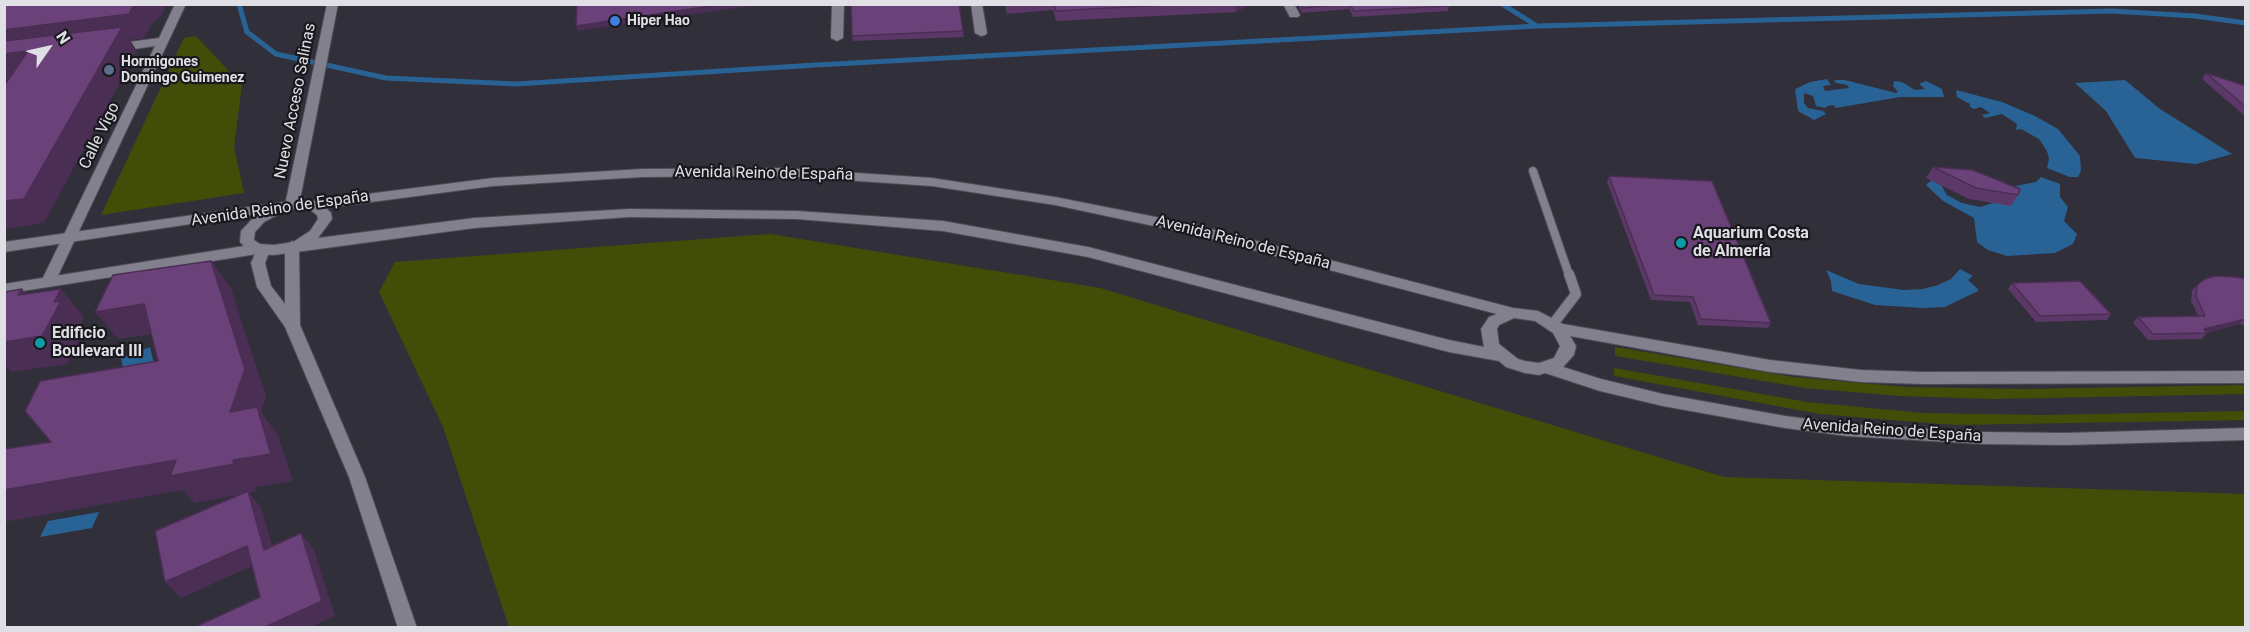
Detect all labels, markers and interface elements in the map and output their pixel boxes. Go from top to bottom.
place label: Hiper Hao [627,13,690,29]
marker: Hiper Hao [608,14,622,28]
north arrow [18,18,78,78]
street label: Nuevo Acceso Salinas [271,22,321,180]
text: N [52,28,74,48]
place label: Hormigones Domingo Guimenez [121,54,244,86]
marker: Hormigones Domingo Guimenez [102,63,116,77]
street label: Calle Vigo [76,100,124,172]
street label: Avenida Reino de España [674,163,854,185]
street label: Avenida Reino de España [190,187,370,231]
street label: Avenida Reino de España [1154,212,1332,274]
place label: Aquarium Costa de Almería [1693,224,1809,262]
marker: Aquarium Costa de Almería [1674,236,1688,250]
place label: Edificio Boulevard III [52,324,142,362]
marker: Edificio Boulevard III [33,336,47,350]
street label: Avenida Reino de España [1802,415,1982,447]

